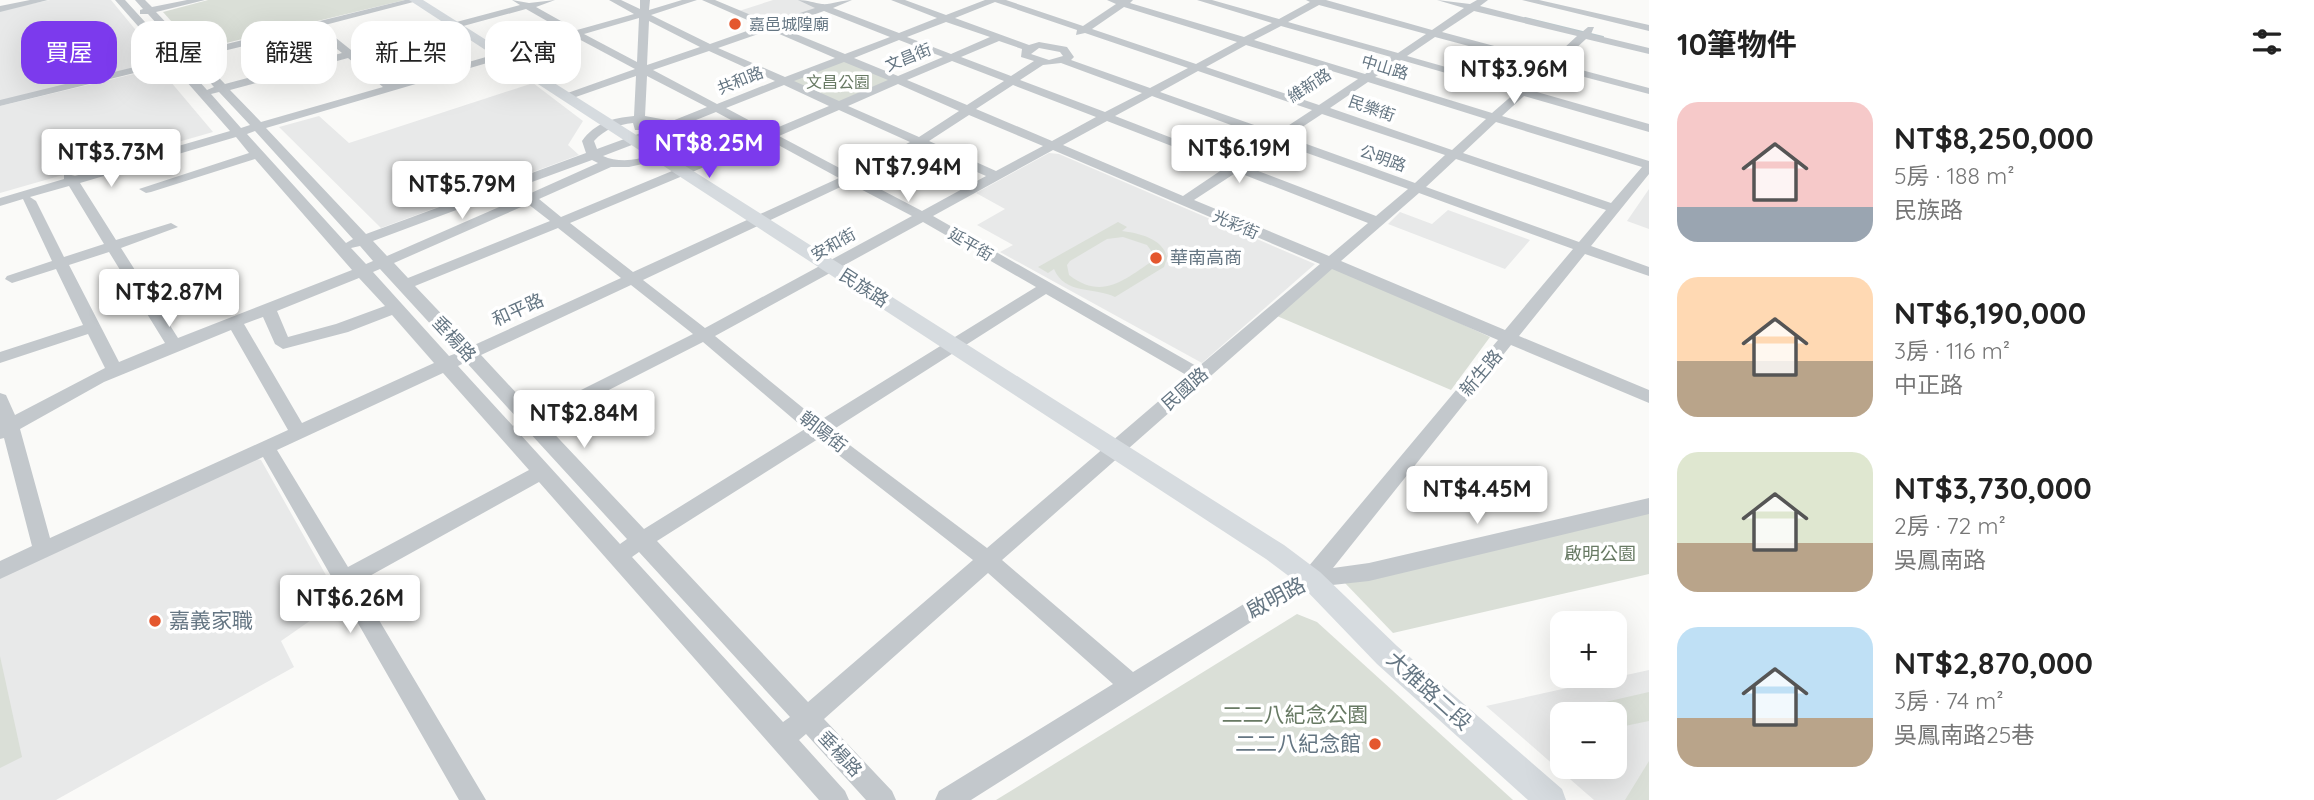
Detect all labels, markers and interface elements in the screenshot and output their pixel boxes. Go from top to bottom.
place label: 嘉邑城隍廟 [749,14,829,34]
marker: 嘉邑城隍廟 [727,16,743,32]
chip: 買屋 [21,21,117,84]
chip: 租屋 [131,21,227,84]
chip: 篩選 [241,21,337,84]
chip: 新上架 [351,21,471,84]
chip: 公寓 [485,21,581,84]
icon: filters [2248,23,2286,61]
text: 10筆物件 [1677,25,1797,63]
street label: 文昌街 [882,39,934,75]
pin: NT$3.96M [1442,46,1586,106]
street label: 中山路 [1359,50,1411,84]
text: NT$3.96M [1460,54,1568,83]
street label: 共和路 [714,62,766,98]
street label: 維新路 [1283,64,1335,106]
park label: 文昌公園 [806,72,870,92]
street label: 民樂街 [1346,91,1398,125]
text: NT$8,250,000 [1894,119,2094,157]
pin: NT$8.25M [637,120,781,180]
pin: NT$6.19M [1167,125,1311,185]
text: NT$8.25M [655,128,763,157]
pin: NT$3.73M [39,130,183,189]
icon: home [1733,130,1817,214]
text: NT$6.19M [1187,133,1291,162]
text: NT$3.73M [58,137,164,166]
street label: 公明路 [1357,140,1409,176]
pin: NT$7.94M [836,144,980,204]
text: NT$7.94M [854,152,962,181]
text: 5房 · 188 m² [1894,161,2014,190]
pin: NT$5.79M [390,162,534,221]
text: NT$5.79M [408,169,516,198]
text: 民族路 [1894,195,1963,224]
street label: 光彩街 [1210,205,1262,243]
street label: 延平街 [945,223,997,265]
street label: 安和街 [807,224,859,264]
place label: 華南高商 [1170,246,1242,269]
marker: 華南高商 [1148,250,1164,266]
street label: 民族路 [835,263,893,312]
pin: NT$2.87M [97,270,241,329]
text: NT$2.87M [115,277,223,306]
street label: 和平路 [488,288,547,331]
text: NT$6,190,000 [1894,294,2086,332]
icon: home [1733,305,1817,389]
street label: 垂楊路 [428,311,481,366]
text: 3房 · 116 m² [1894,336,2010,365]
street label: 新生路 [1454,345,1507,401]
street label: 民國路 [1157,362,1213,415]
text: 中正路 [1894,370,1963,399]
pin: NT$2.84M [512,391,656,450]
text: NT$2.84M [530,398,638,427]
street label: 朝陽街 [795,406,852,457]
pin: NT$4.45M [1405,466,1549,526]
text: NT$3,730,000 [1894,469,2092,507]
text: NT$4.45M [1422,474,1532,503]
icon: home [1733,480,1817,564]
text: 2房 · 72 m² [1894,511,2006,540]
park label: 啟明公園 [1564,542,1636,565]
text: 吳鳳南路 [1894,545,1986,574]
street label: 啟明路 [1242,571,1309,623]
pin: NT$6.26M [278,576,422,635]
text: NT$6.26M [296,583,404,612]
place label: 嘉義家職 [169,607,253,633]
map controls [1550,611,1627,779]
button: + [1550,611,1627,688]
marker: 嘉義家職 [147,613,163,629]
text: NT$2,870,000 [1894,644,2093,682]
street label: 大雅路二段 [1382,645,1477,735]
icon: home [1733,655,1817,739]
text: 3房 · 74 m² [1894,686,2004,715]
park label: 二二八紀念公園 [1222,701,1369,727]
button: − [1550,702,1627,779]
text: 吳鳳南路25巷 [1894,720,2034,749]
street label: 垂楊路 [814,726,867,781]
place label: 二二八紀念館 [1235,730,1361,756]
marker: 二二八紀念館 [1367,736,1383,752]

